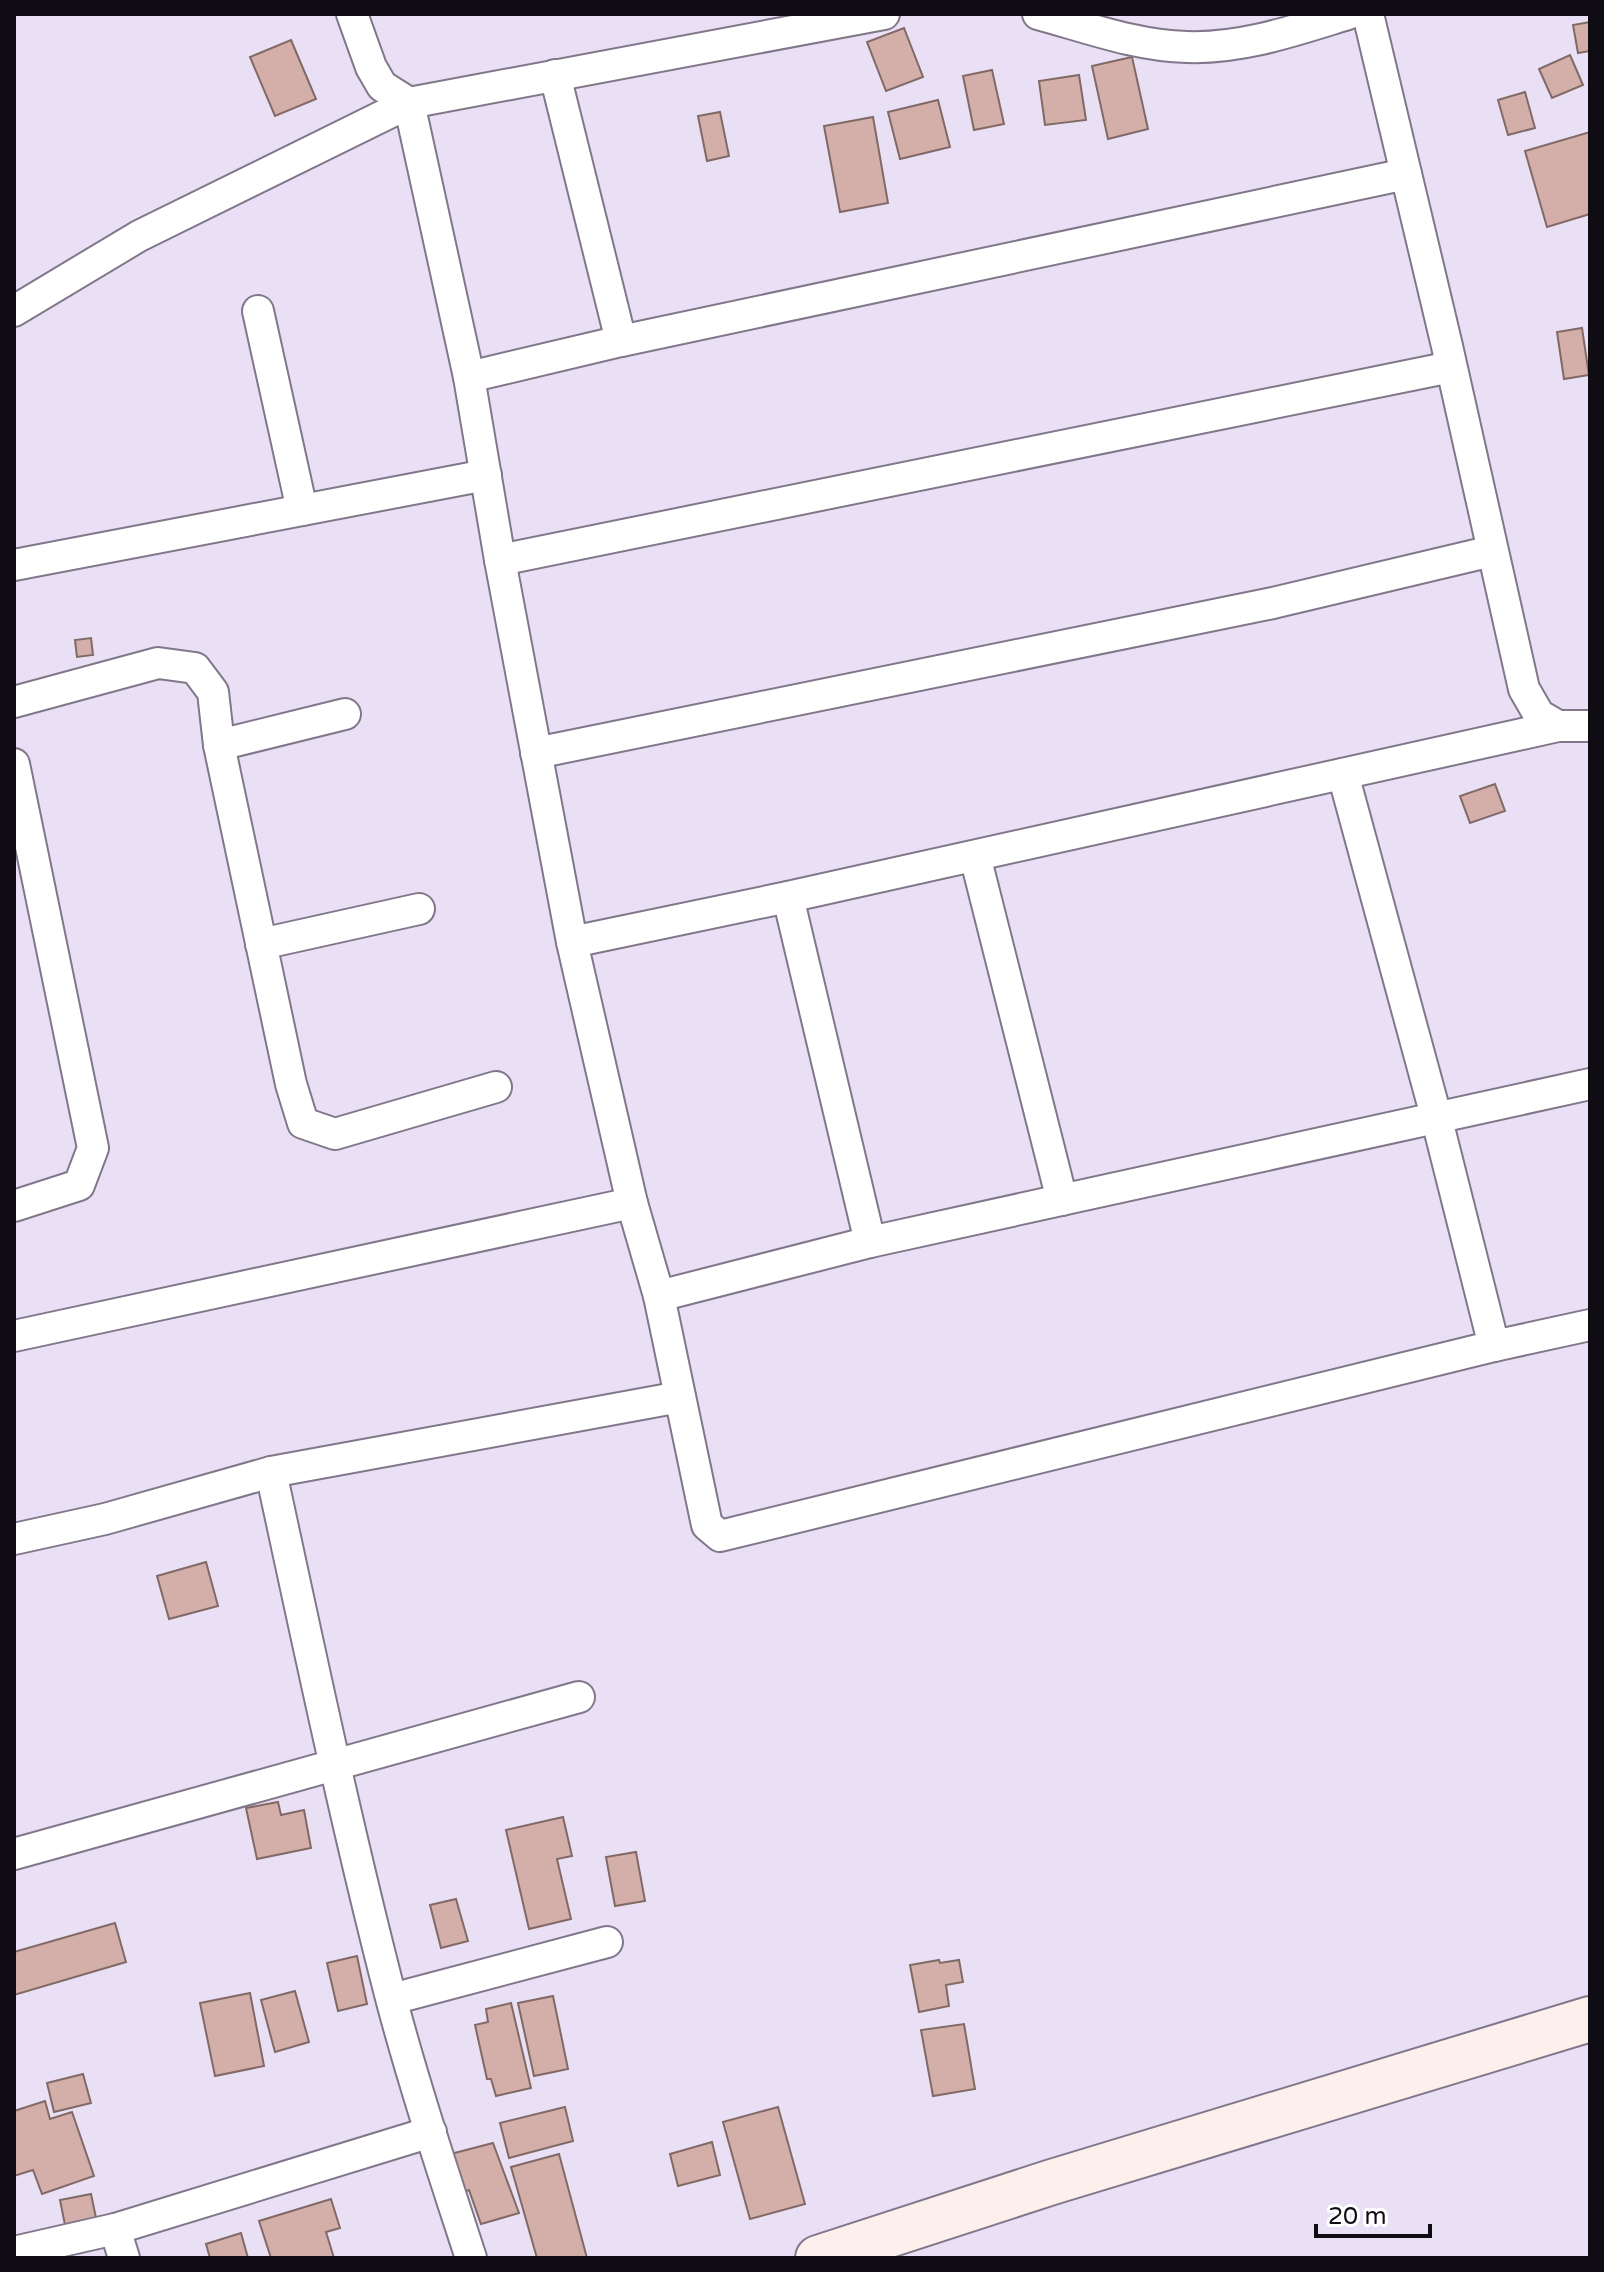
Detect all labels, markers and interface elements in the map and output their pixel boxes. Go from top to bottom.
scale bar [1316,2188,1430,2238]
text: 20 m [1328,2202,1386,2231]

